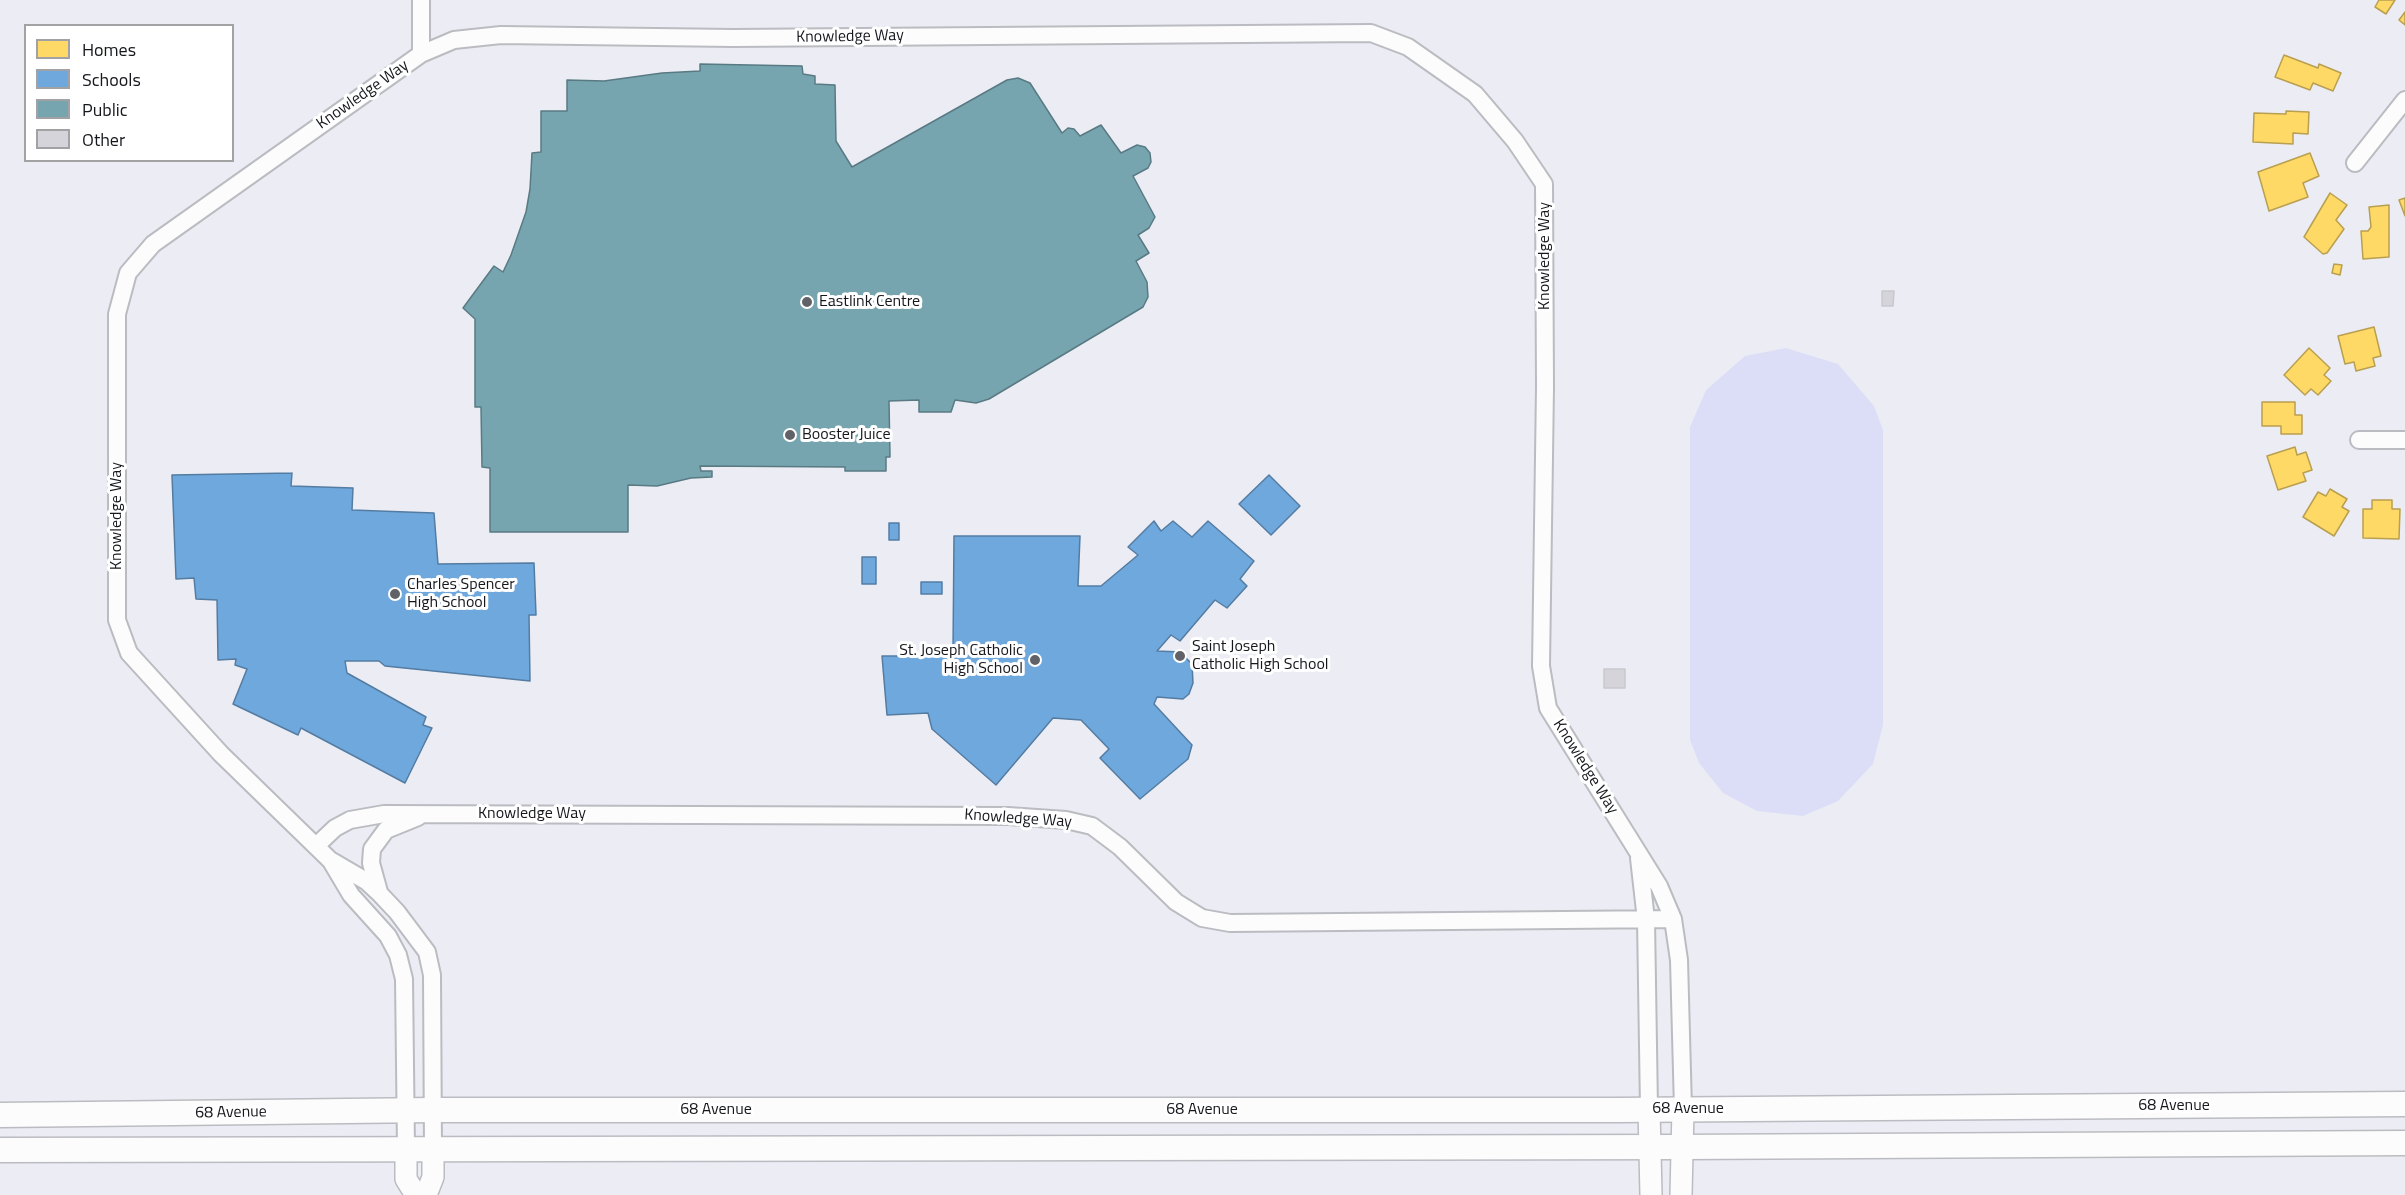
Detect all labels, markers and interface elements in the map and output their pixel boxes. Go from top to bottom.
legend [24,24,234,162]
street label: Knowledge Way [796,26,904,48]
text: Homes [82,36,136,63]
street label: Knowledge Way [313,56,413,134]
text: Schools [82,66,141,93]
text: Public [82,96,128,123]
text: Other [82,126,125,153]
street label: Knowledge Way [1535,202,1555,310]
place label: Eastlink Centre [819,292,920,312]
marker: Eastlink Centre [800,295,814,309]
place label: Booster Juice [802,425,891,445]
marker: Booster Juice [783,428,797,442]
street label: Knowledge Way [107,462,127,570]
place label: Charles Spencer High School [407,575,515,613]
marker: Charles Spencer High School [388,587,402,601]
place label: Saint Joseph Catholic High School [1192,637,1329,675]
place label: St. Joseph Catholic High School [899,641,1023,679]
marker: Saint Joseph Catholic High School [1173,649,1187,663]
marker: St. Joseph Catholic High School [1028,653,1042,667]
street label: Knowledge Way [1548,716,1622,818]
street label: Knowledge Way [478,804,586,824]
street label: Knowledge Way [964,806,1072,832]
street label: 68 Avenue [2138,1096,2210,1116]
street label: 68 Avenue [1652,1099,1724,1119]
street label: 68 Avenue [680,1100,752,1120]
street label: 68 Avenue [1166,1100,1238,1120]
street label: 68 Avenue [195,1103,267,1123]

